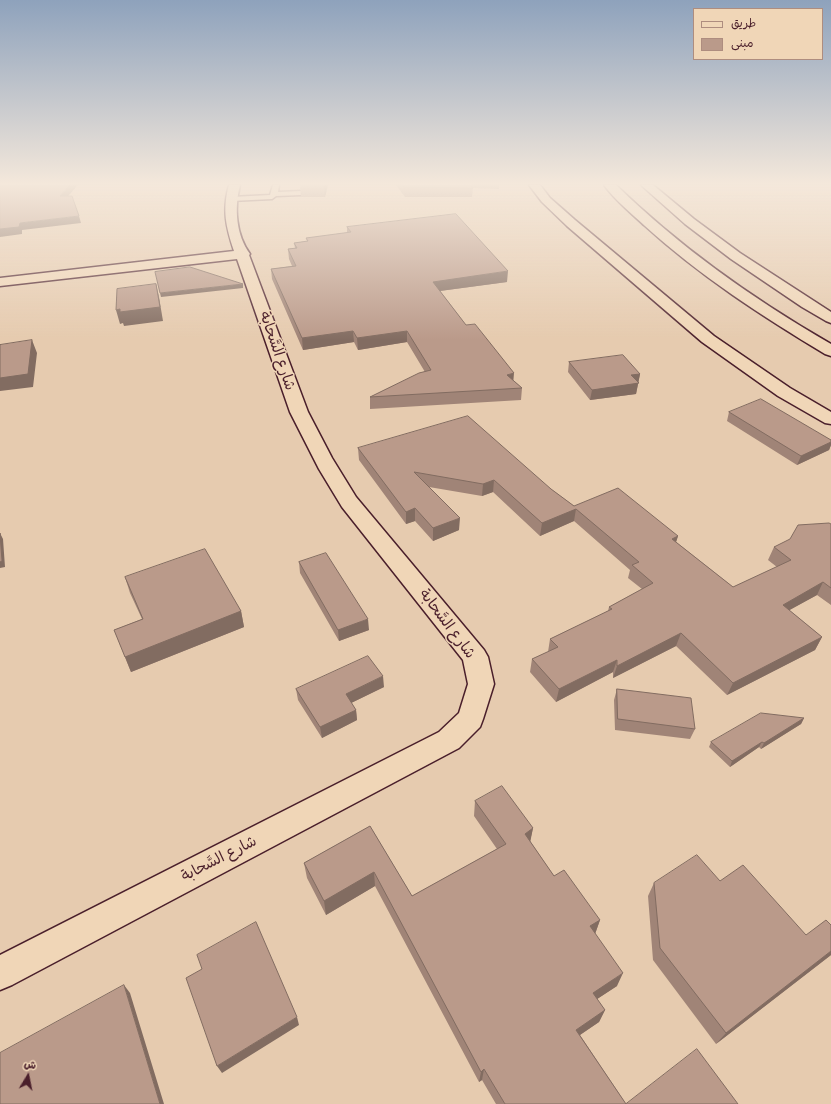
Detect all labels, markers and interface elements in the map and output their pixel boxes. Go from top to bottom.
legend [693,8,823,60]
text: طريق [731,14,756,31]
text: مبنى [731,34,754,51]
street label: شارع السَّحابة [255,309,299,393]
street label: شارع السَّحابة [415,586,479,662]
street label: شارع السَّحابة [178,832,260,886]
north arrow [8,1056,48,1096]
text: ش [23,1056,37,1072]

